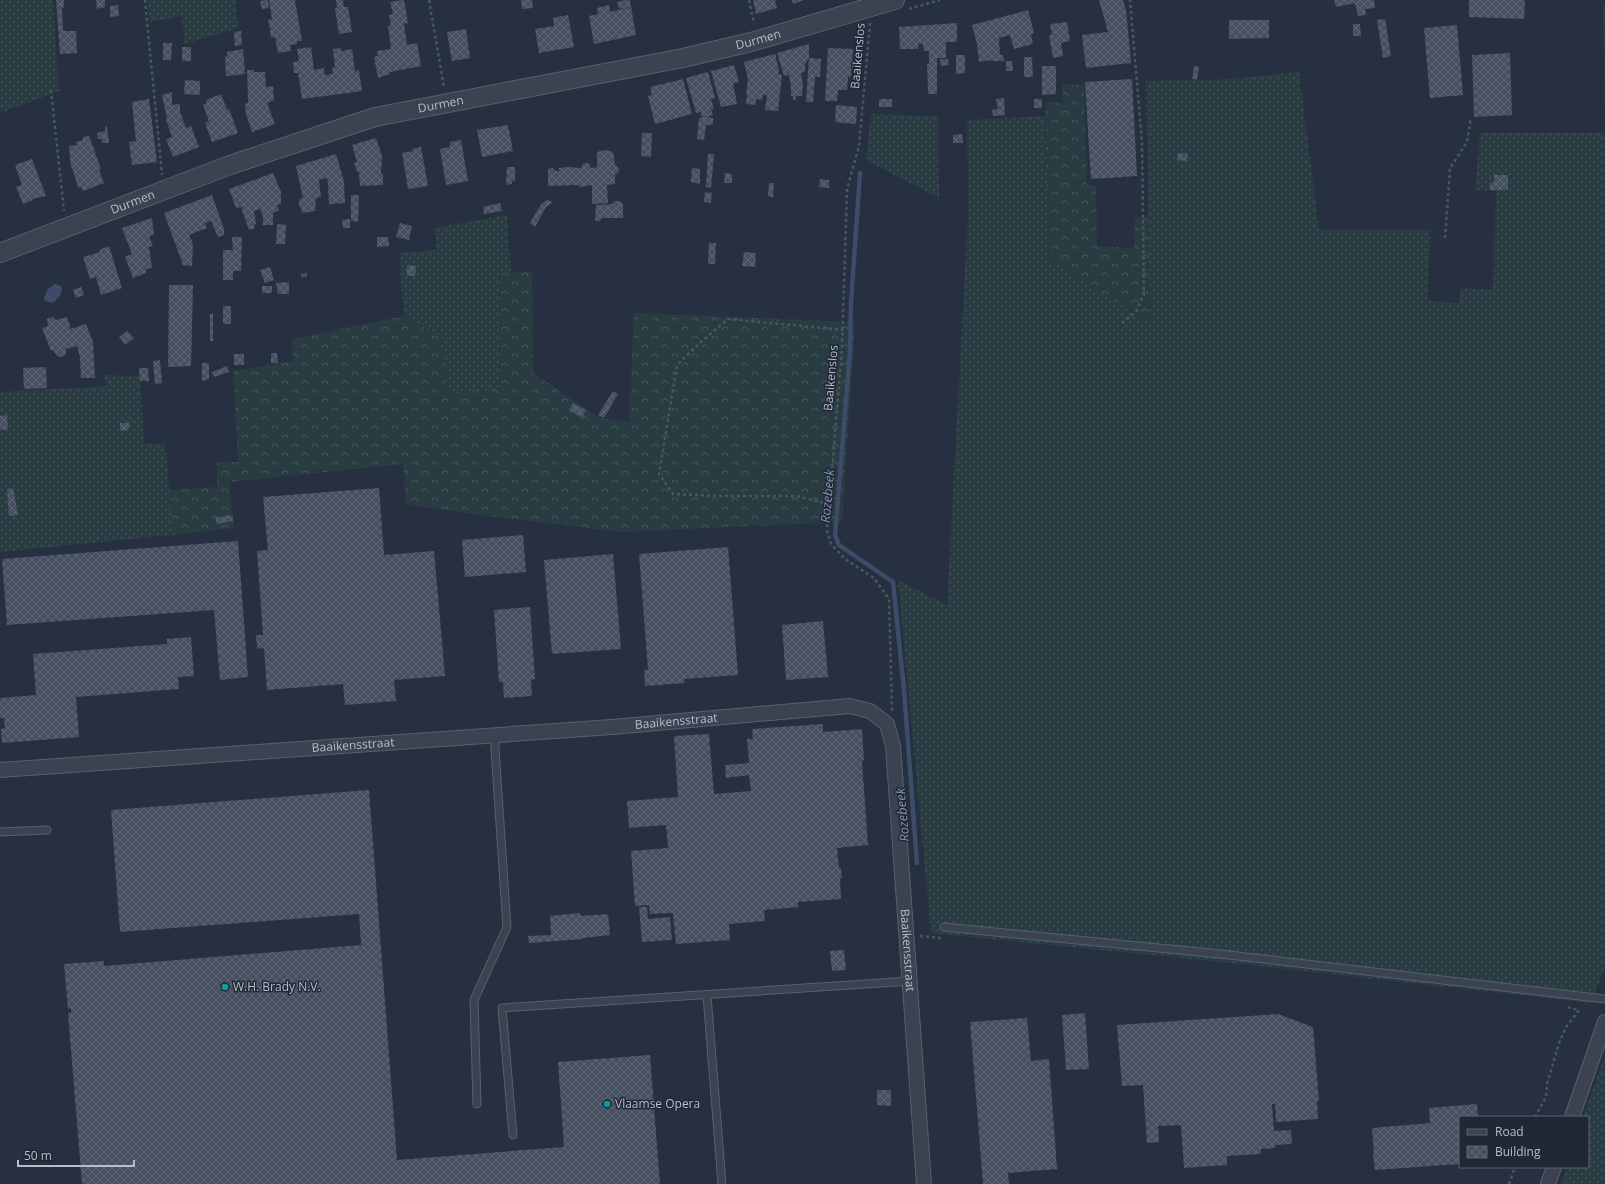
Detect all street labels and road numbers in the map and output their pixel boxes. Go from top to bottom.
street label: Baaikenslos [846,22,869,90]
street label: Durmen [734,25,783,53]
street label: Durmen [416,91,465,117]
street label: Durmen [108,186,157,218]
street label: Baaikenslos [819,344,842,412]
street label: Baaikensstraat [634,709,718,733]
street label: Baaikensstraat [311,733,395,756]
street label: Baaikensstraat [897,908,919,992]

